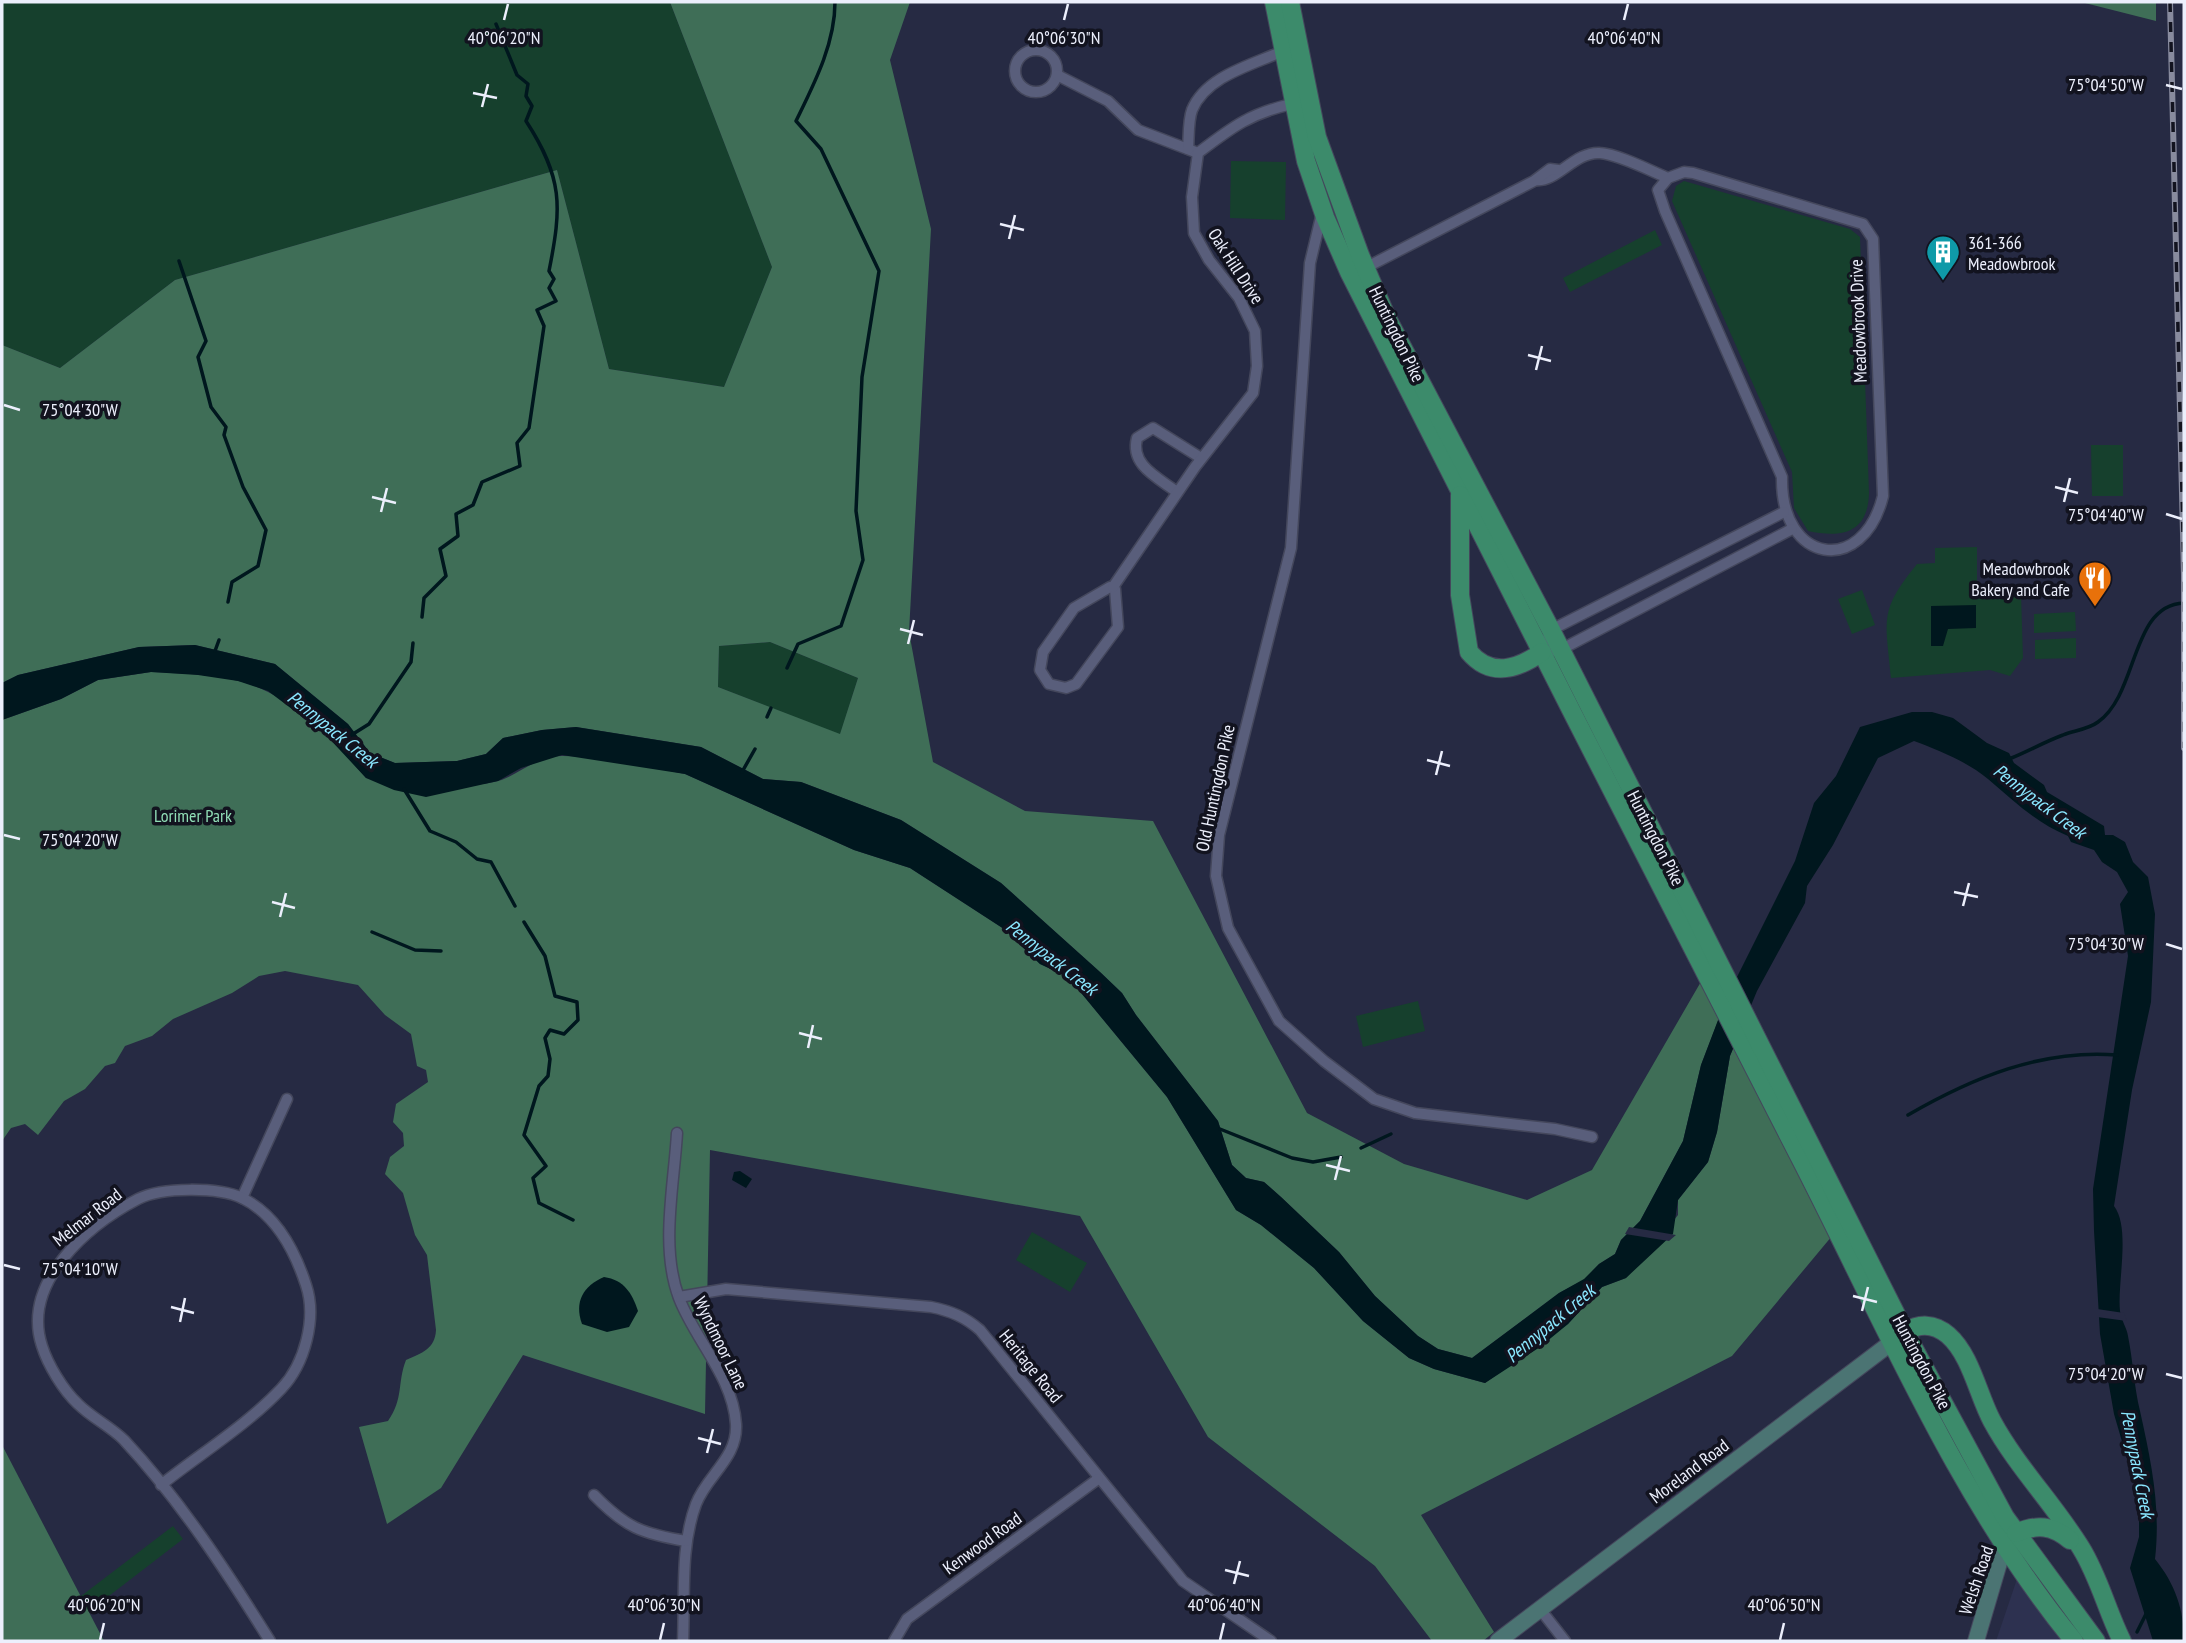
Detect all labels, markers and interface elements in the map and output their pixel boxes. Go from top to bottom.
text: 40°06'20"N [468,26,540,49]
text: 40°06'30"N [1028,26,1100,49]
text: 40°06'40"N [1588,26,1660,49]
text: 75°04'50"W [2068,73,2144,96]
street label: Oak Hill Drive [1203,224,1269,308]
place label: 361-366 Meadowbrook [1968,231,2055,275]
building icon: 361-366 Meadowbrook [1924,233,1962,282]
street label: Meadowbrook Drive [1844,259,1872,383]
street label: Huntingdon Pike [1364,282,1430,386]
text: 75°04'30"W [42,398,118,421]
text: 75°04'40"W [2068,503,2144,526]
place label: Meadowbrook Bakery and Cafe [1971,557,2070,601]
restaurant icon: Meadowbrook Bakery and Cafe [2076,559,2114,608]
water label: Pennypack Creek [283,685,385,775]
street label: Old Huntingdon Pike [1190,722,1240,854]
water label: Pennypack Creek [1989,758,2093,845]
street label: Huntingdon Pike [1622,787,1690,889]
park label: Lorimer Park [154,804,232,827]
text: 75°04'20"W [42,828,118,851]
water label: Pennypack Creek [1001,914,1105,1002]
text: 75°04'30"W [2068,932,2144,955]
street label: Melmar Road [48,1183,126,1251]
text: 75°04'10"W [42,1257,118,1280]
water label: Pennypack Creek [1500,1277,1602,1367]
street label: Wyndmoor Lane [689,1293,753,1393]
street label: Huntingdon Pike [1888,1311,1956,1413]
street label: Heritage Road [994,1325,1068,1407]
text: 75°04'20"W [2068,1362,2144,1385]
water label: Pennypack Creek [2116,1408,2161,1523]
street label: Moreland Road [1645,1434,1733,1508]
street label: Kenwood Road [938,1507,1026,1579]
street label: Welsh Road [1953,1542,1999,1618]
text: 40°06'20"N [68,1593,140,1616]
text: 40°06'30"N [628,1593,700,1616]
text: 40°06'40"N [1188,1593,1260,1616]
text: 40°06'50"N [1748,1593,1820,1616]

